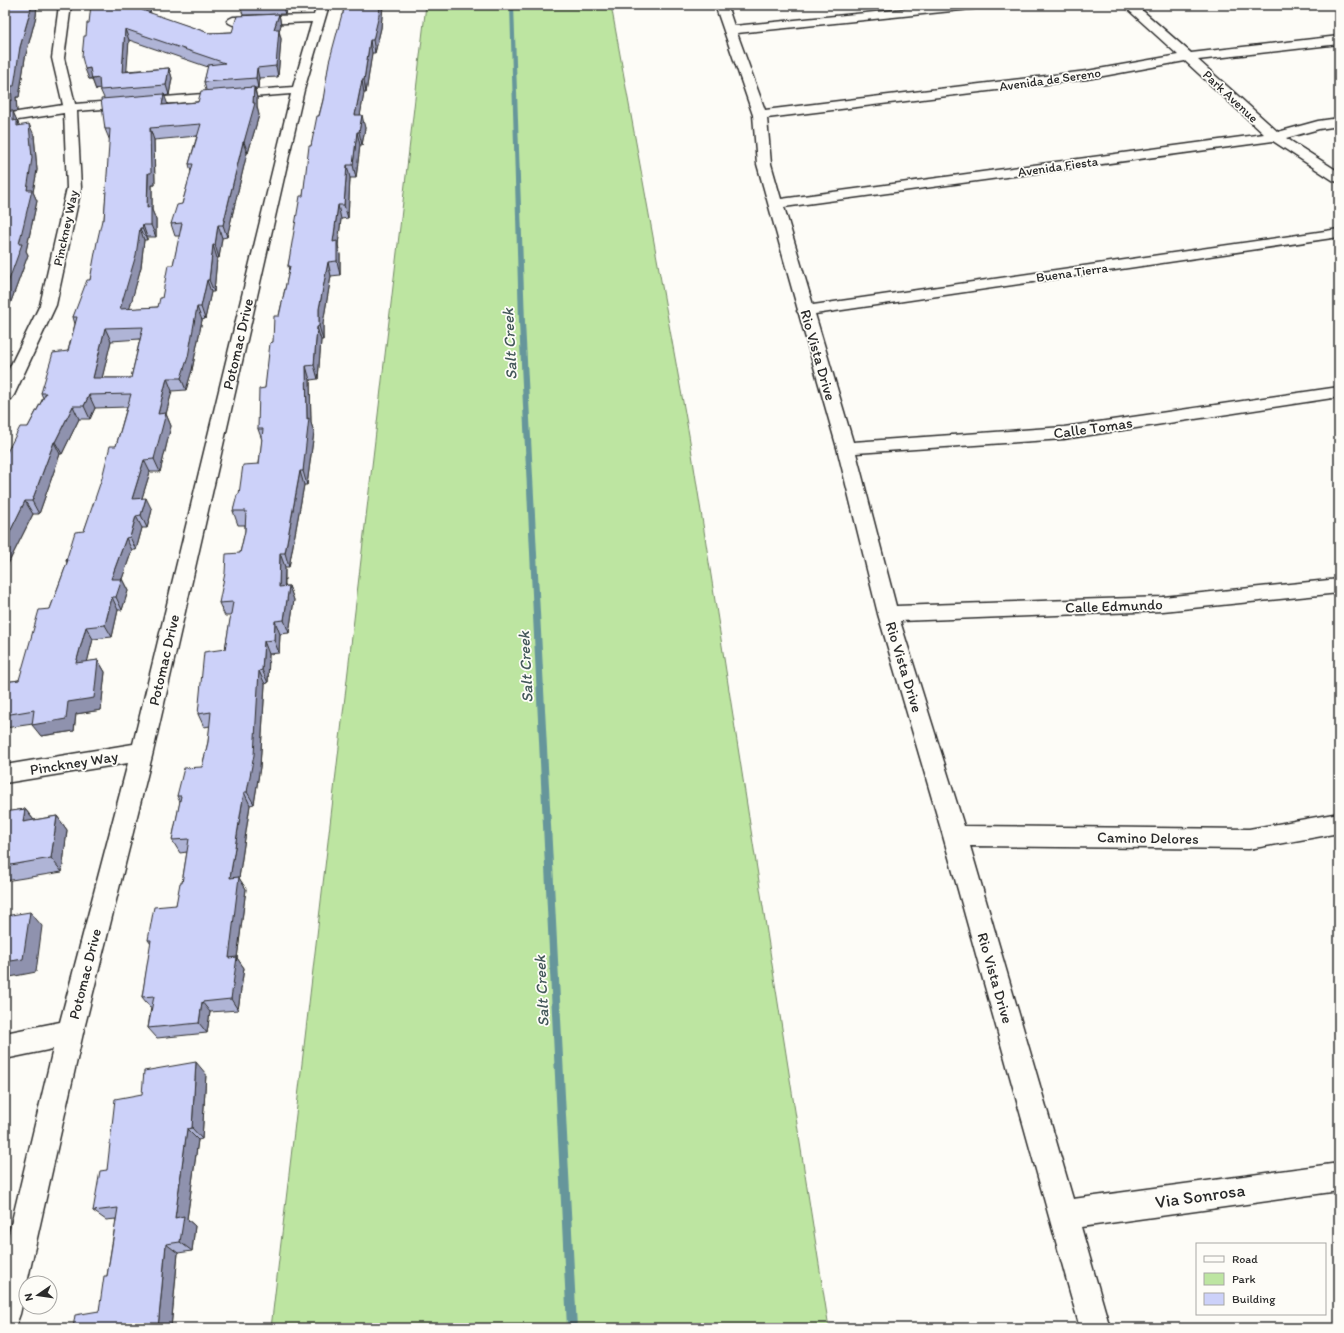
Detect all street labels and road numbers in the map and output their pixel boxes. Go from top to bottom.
street label: Avenida de Sereno [998,65,1102,94]
street label: Park Avenue [1200,67,1261,126]
street label: Avenida Fiesta [1017,153,1099,180]
street label: Pinckney Way [50,189,81,267]
street label: Buena Tierra [1035,260,1109,285]
street label: Potomac Drive [219,297,257,391]
street label: Rio Vista Drive [796,307,840,403]
street label: Calle Tomas [1052,414,1134,442]
street label: Calle Edmundo [1065,595,1163,617]
street label: Potomac Drive [145,613,183,707]
street label: Rio Vista Drive [882,619,926,715]
street label: Pinckney Way [29,747,119,779]
street label: Camino Delores [1097,828,1199,848]
street label: Potomac Drive [65,927,105,1021]
street label: Rio Vista Drive [973,930,1017,1026]
street label: Via Sonrosa [1154,1179,1246,1213]

